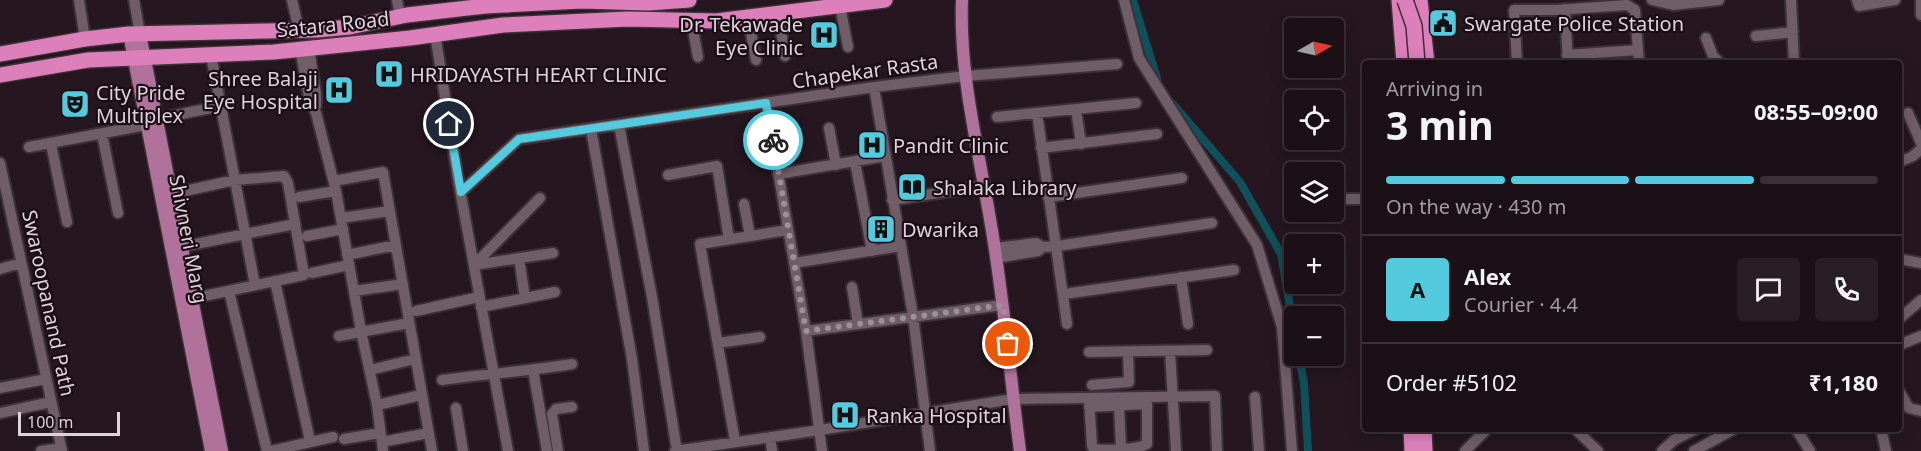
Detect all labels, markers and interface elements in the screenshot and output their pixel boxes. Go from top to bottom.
street label: Satara Road [275,5,391,43]
public building icon: Swargate Police Station [1427,7,1459,39]
place label: Swargate Police Station [1464,10,1684,37]
place label: Dr. Tekawade Eye Clinic [679,11,803,61]
north arrow [1284,18,1344,78]
map controls [1284,18,1344,366]
hospital icon: Dr. Tekawade Eye Clinic [808,19,840,51]
street label: Chapekar Rasta [790,47,940,95]
hospital icon: HRIDAYASTH HEART CLINIC [373,58,405,90]
place label: HRIDAYASTH HEART CLINIC [410,61,667,88]
place label: Shree Balaji Eye Hospital [203,65,318,115]
hospital icon: Shree Balaji Eye Hospital [323,74,355,106]
text: Arriving in [1386,75,1483,102]
place label: City Pride Multiplex [96,79,186,129]
theatre icon: City Pride Multiplex [59,88,91,120]
button: locate [1284,90,1344,150]
text: 08:55–09:00 [1754,96,1878,126]
pin [423,98,474,149]
text: 3 min [1386,98,1493,151]
icon: home [432,107,465,140]
courier [743,110,803,170]
icon: bike [757,124,790,157]
hospital icon: Pandit Clinic [856,129,888,161]
place label: Pandit Clinic [893,132,1009,159]
button: layers [1284,162,1344,222]
library icon: Shalaka Library [896,171,928,203]
street label: Shivneri Marg [163,172,215,306]
place label: Shalaka Library [933,174,1077,201]
text: On the way · 430 m [1386,193,1566,220]
street label: Swaroopanand Path [16,207,82,399]
building icon: Dwarika [865,213,897,245]
place label: Dwarika [902,216,979,243]
button: + [1284,234,1344,294]
button: chat [1737,258,1800,321]
button: phone [1815,258,1878,321]
text: Alex [1464,261,1511,291]
text: A [1410,274,1425,304]
text: Courier · 4.4 [1464,291,1578,318]
button: − [1284,306,1344,366]
pin [982,318,1033,369]
icon: bag [991,327,1024,360]
text: Order #5102 [1386,367,1517,397]
text: ₹1,180 [1809,367,1878,397]
hospital icon: Ranka Hospital [829,399,861,431]
place label: Ranka Hospital [866,402,1007,429]
scale bar [18,409,120,436]
text: 100 m [27,411,74,433]

